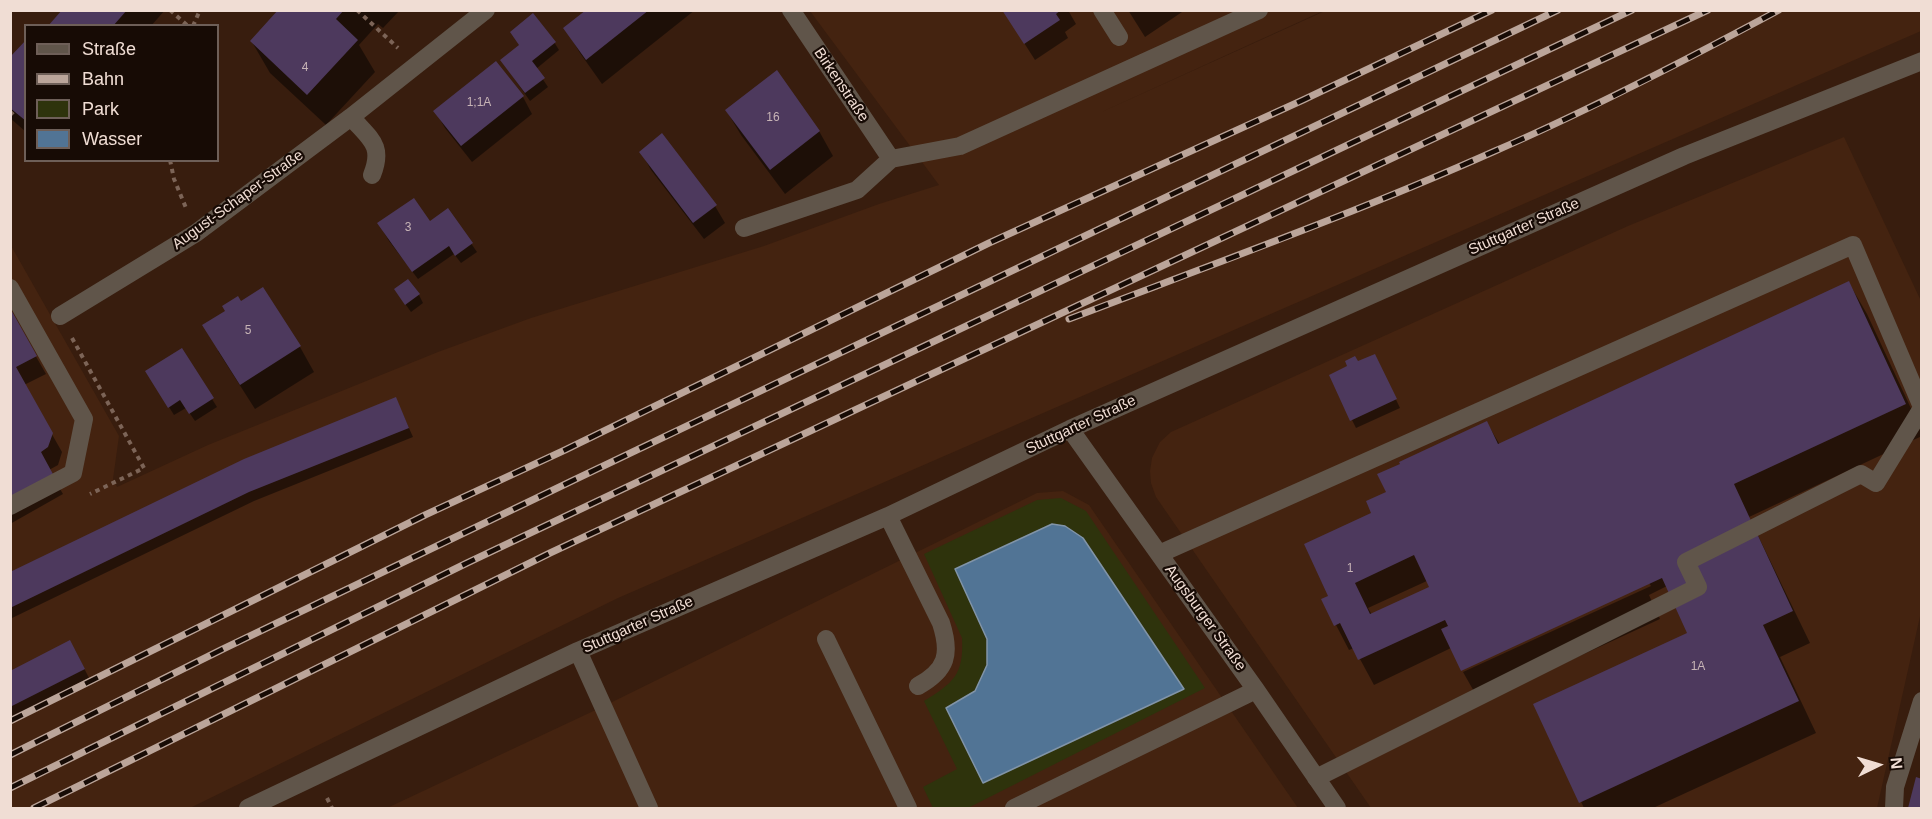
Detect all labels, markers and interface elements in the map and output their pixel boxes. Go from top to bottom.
legend [24,24,219,162]
text: Straße [82,39,136,59]
street label: Birkenstraße [810,45,872,125]
house number: 4 [302,61,308,75]
text: Bahn [82,69,124,89]
house number: 1;1A [467,96,491,110]
text: Park [82,99,119,119]
house number: 16 [766,111,780,125]
text: Wasser [82,129,142,149]
street label: August-Schaper-Straße [169,146,307,254]
street label: Stuttgarter Straße [1466,195,1582,259]
house number: 3 [405,221,411,235]
house number: 5 [245,324,251,338]
street label: Stuttgarter Straße [1023,392,1139,458]
street label: Augsburger Straße [1160,561,1250,675]
house number: 1 [1347,562,1353,576]
street label: Stuttgarter Straße [580,593,696,657]
house number: 1A [1691,660,1705,674]
north arrow [1848,735,1908,795]
text: N [1887,757,1905,770]

